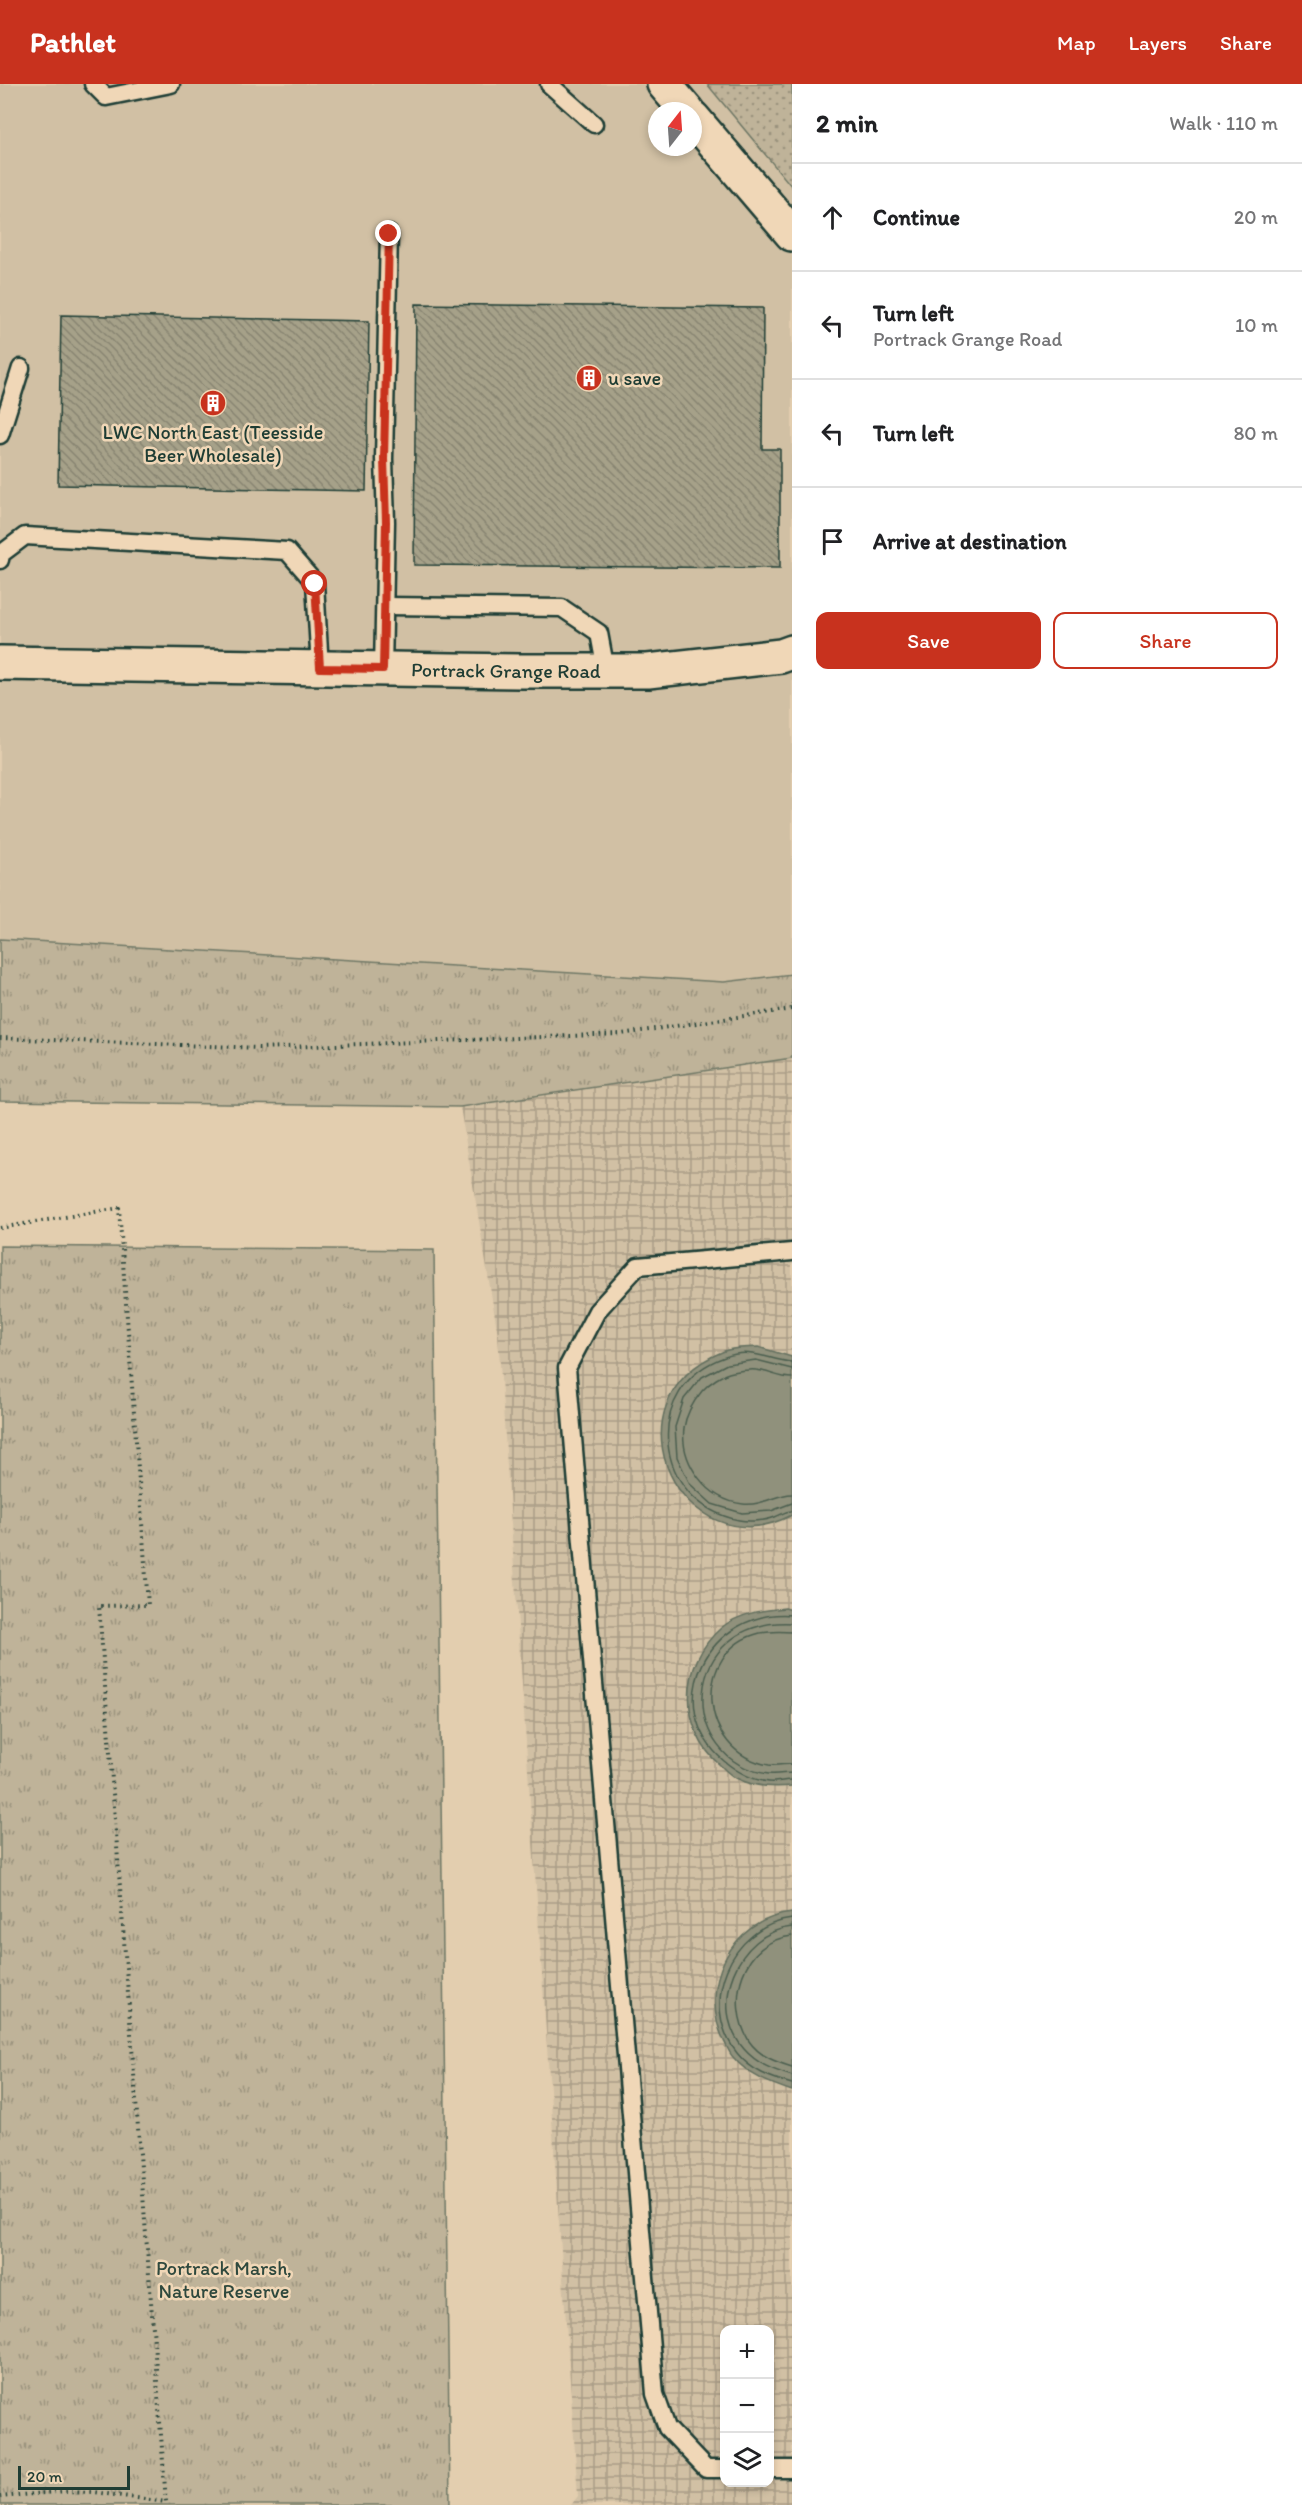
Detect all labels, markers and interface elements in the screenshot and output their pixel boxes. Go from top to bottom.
text: Pathlet [30,25,116,59]
text: Map [1057,30,1096,55]
text: Layers [1129,30,1187,55]
text: Share [1220,30,1272,55]
north arrow [648,102,702,156]
text: 2 min [816,107,878,139]
text: Walk · 110 m [1169,111,1278,135]
icon: ahead [816,201,849,234]
text: Continue [873,204,960,231]
text: 20 m [1234,205,1278,229]
route end [375,220,401,246]
text: Turn left [873,300,954,327]
icon: left [816,309,849,342]
text: 10 m [1235,313,1278,337]
text: Portrack Grange Road [873,327,1062,351]
building icon: u save [574,363,604,393]
place label: u save [608,366,661,390]
building icon: LWC North East (Teesside Beer Wholesale) [198,388,228,418]
icon: left [816,417,849,450]
place label: LWC North East (Teesside Beer Wholesale) [103,420,323,467]
text: Turn left [873,420,954,447]
text: 80 m [1233,421,1278,445]
icon: arrive [816,525,849,558]
text: Arrive at destination [873,528,1067,555]
route start [301,570,327,596]
button: Save [816,612,1041,669]
button: Share [1053,612,1278,669]
street label: Portrack Grange Road [411,657,601,683]
park label: Portrack Marsh, Nature Reserve [156,2256,292,2303]
map controls [720,2325,774,2487]
button: + [720,2325,774,2379]
button: − [720,2379,774,2433]
button: layers [720,2433,774,2487]
scale bar [18,2463,130,2490]
text: 20 m [27,2467,62,2486]

